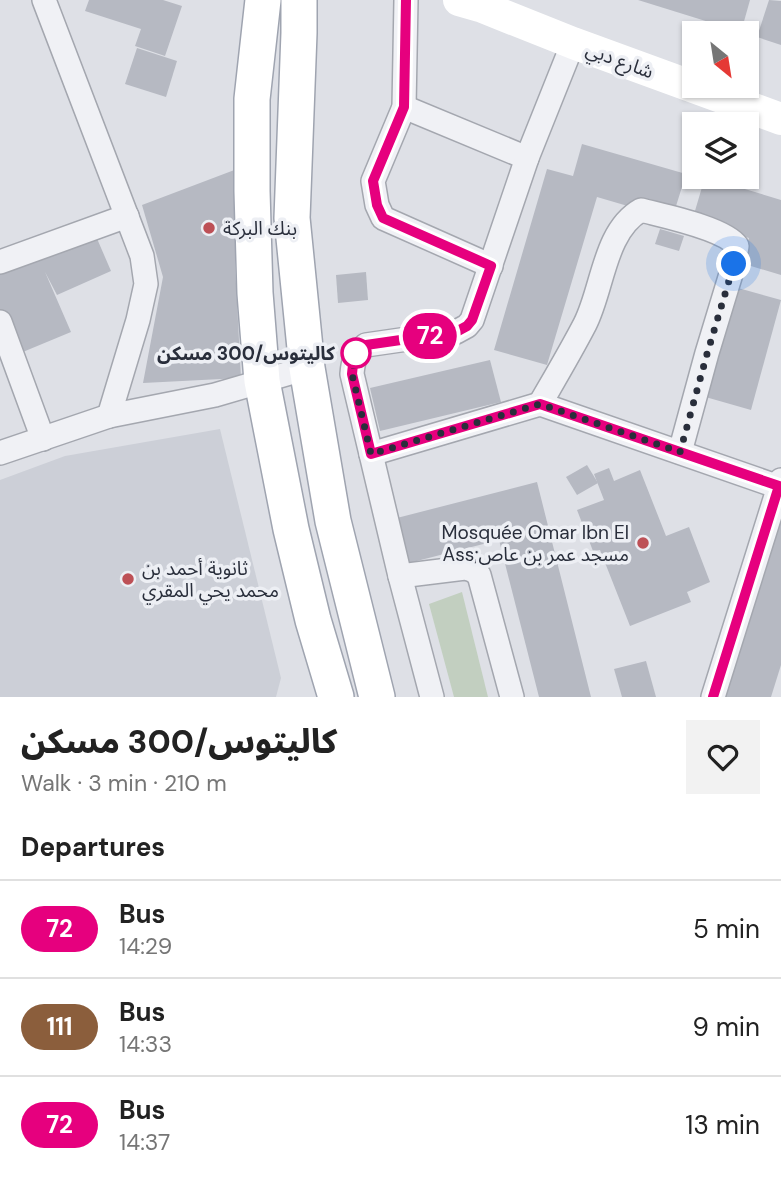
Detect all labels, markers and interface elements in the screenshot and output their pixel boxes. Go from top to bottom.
north arrow [682,21,760,98]
map controls [682,21,759,189]
street label: شارع دبي [582,37,657,86]
button: layers [682,112,759,189]
place label: بنك البركة [223,216,297,241]
marker: بنك البركة [201,220,217,236]
your location [716,246,751,281]
line badge: 72 [398,313,462,359]
text: 72 [417,320,443,351]
marker: كاليتوس/300 مسكن [341,338,371,368]
place label: كاليتوس/300 مسكن [157,341,335,366]
place label: Mosquée Omar Ibn El Ass;مسجد عمر بن عاص [441,520,629,567]
marker: Mosquée Omar Ibn El Ass;مسجد عمر بن عاص [635,535,651,551]
place label: ثانوية أحمد بن محمد يحي المقري [142,556,279,605]
marker: ثانوية أحمد بن محمد يحي المقري [120,571,136,587]
text: كاليتوس/300 مسكن [21,720,337,763]
button: heart [686,720,760,794]
text: Walk · 3 min · 210 m [21,768,227,798]
text: Departures [21,830,165,864]
text: Bus [119,897,165,931]
text: 5 min [693,912,760,946]
text: 72 [46,913,73,944]
text: 14:29 [119,931,172,961]
text: Bus [119,995,165,1029]
text: 9 min [692,1010,760,1044]
text: 111 [46,1011,73,1042]
text: 14:33 [119,1029,172,1059]
text: Bus [119,1093,165,1127]
text: 13 min [685,1108,760,1142]
text: 72 [46,1109,73,1140]
text: 14:37 [119,1127,170,1157]

